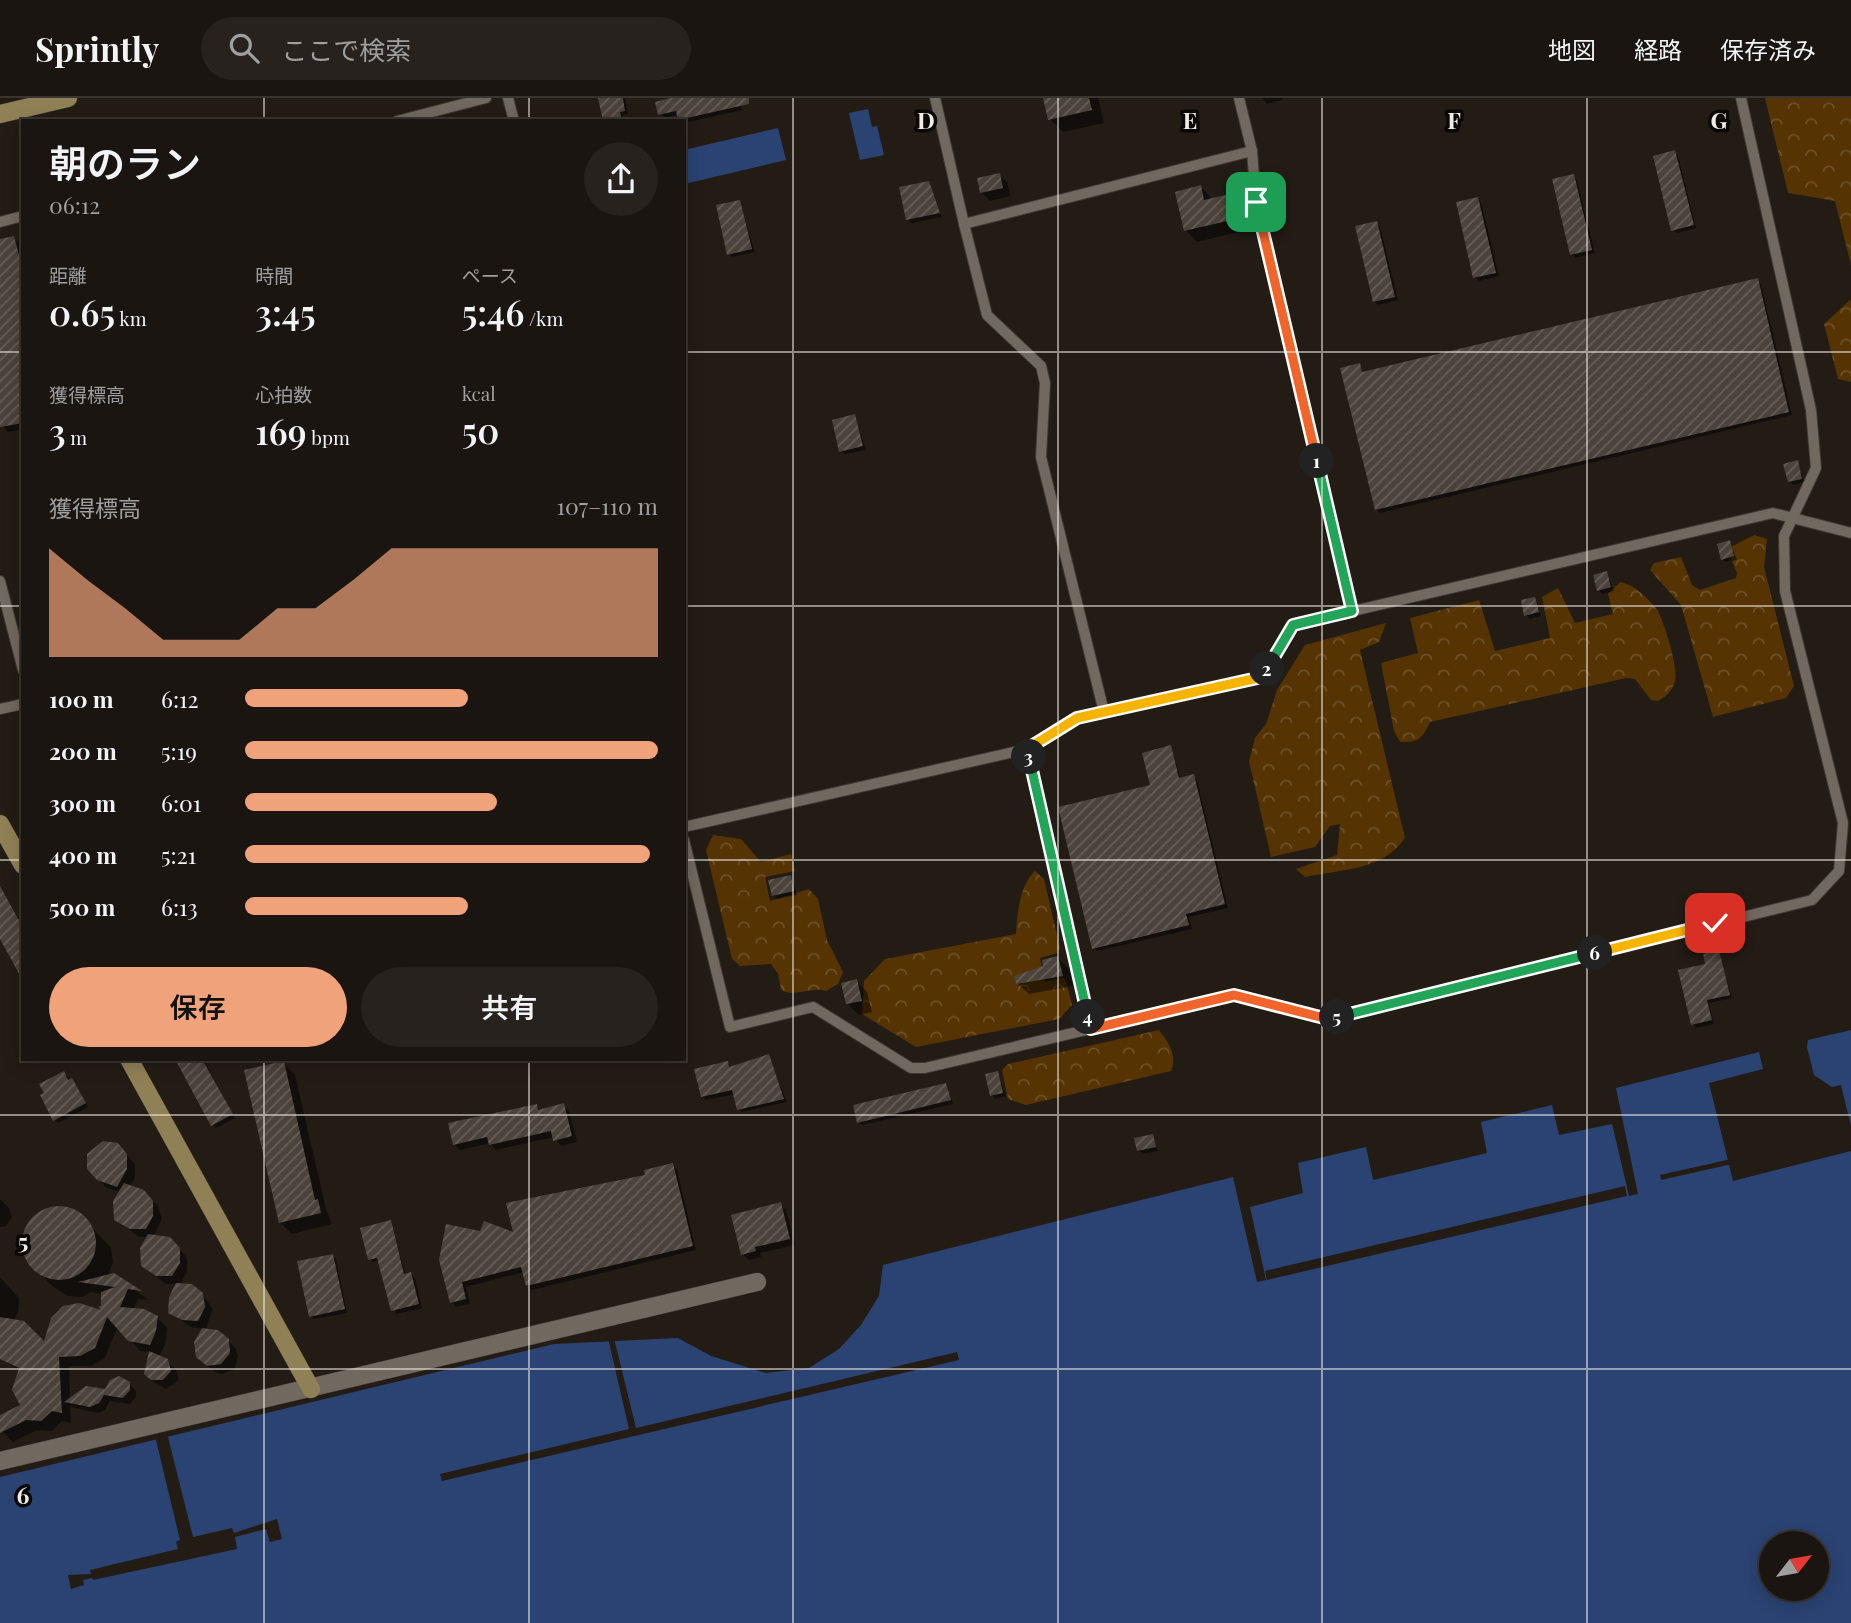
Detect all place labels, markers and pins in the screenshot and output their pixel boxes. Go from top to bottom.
pin [1226,172,1286,232]
pin: 1 [1300,444,1334,478]
pin: 2 [1250,652,1284,686]
pin: 3 [1012,740,1046,774]
pin [1685,893,1745,953]
pin: 6 [1578,936,1612,970]
pin: 4 [1070,1000,1106,1034]
pin: 5 [1320,1000,1354,1034]

